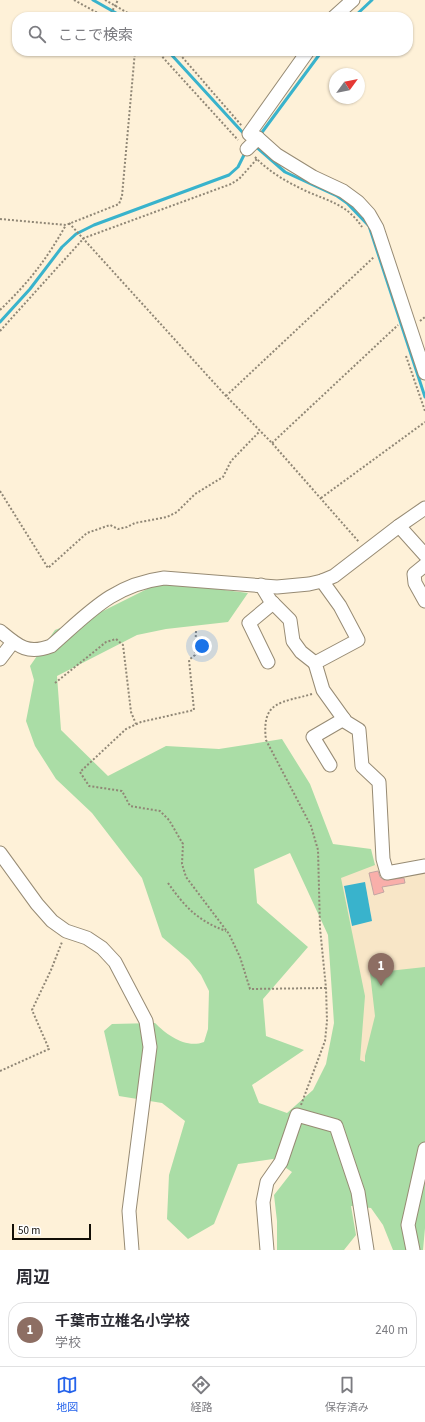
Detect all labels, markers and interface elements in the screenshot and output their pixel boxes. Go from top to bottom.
search box [12,12,413,56]
icon: search [26,23,48,45]
text: ここで検索 [58,25,133,46]
north arrow [329,68,365,104]
your location [192,636,212,656]
pin: 1 [368,953,394,986]
scale bar [12,1222,91,1241]
text: 50 m [18,1223,40,1238]
text: 周辺 [16,1266,50,1290]
text: 千葉市立椎名小学校 [55,1311,190,1332]
text: 1 [27,1321,33,1339]
text: 240 m [375,1321,408,1339]
text: 学校 [55,1334,81,1352]
tab: 地図 [56,1374,78,1415]
tab: 経路 [190,1374,212,1415]
tab: 保存済み [325,1374,369,1415]

